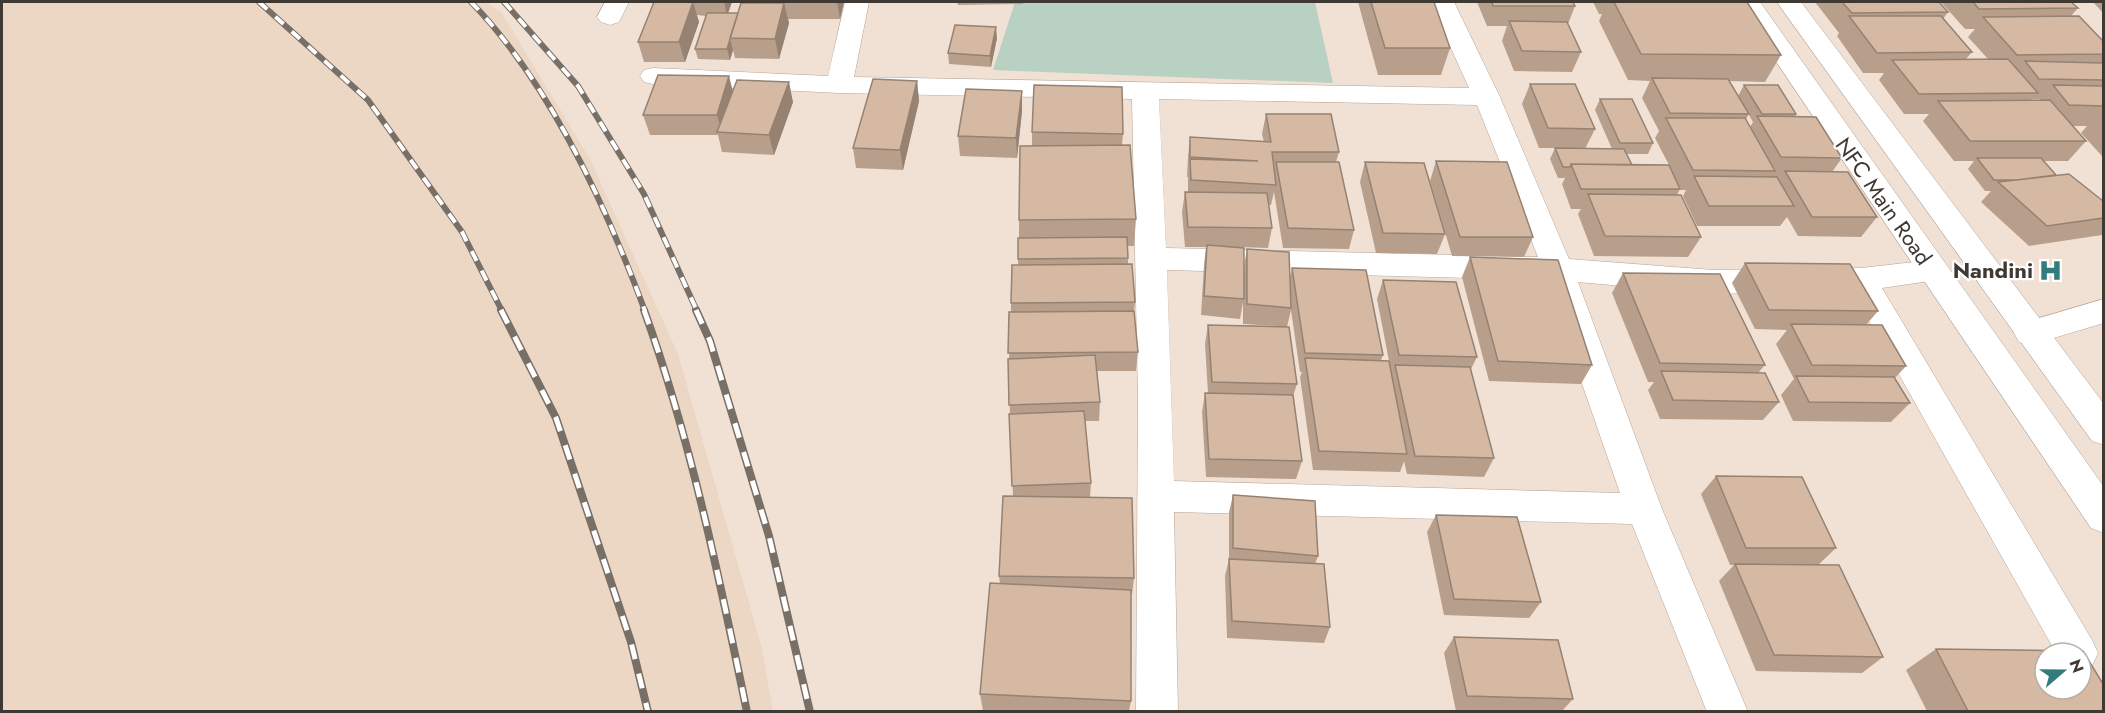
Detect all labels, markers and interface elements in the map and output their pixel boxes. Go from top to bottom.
street label: NFC Main Road [1828,131,1940,271]
place label: Nandini [1953,254,2033,286]
hospital icon: Nandini [2038,257,2064,283]
north arrow [2033,641,2093,701]
text: N [2064,656,2090,676]

